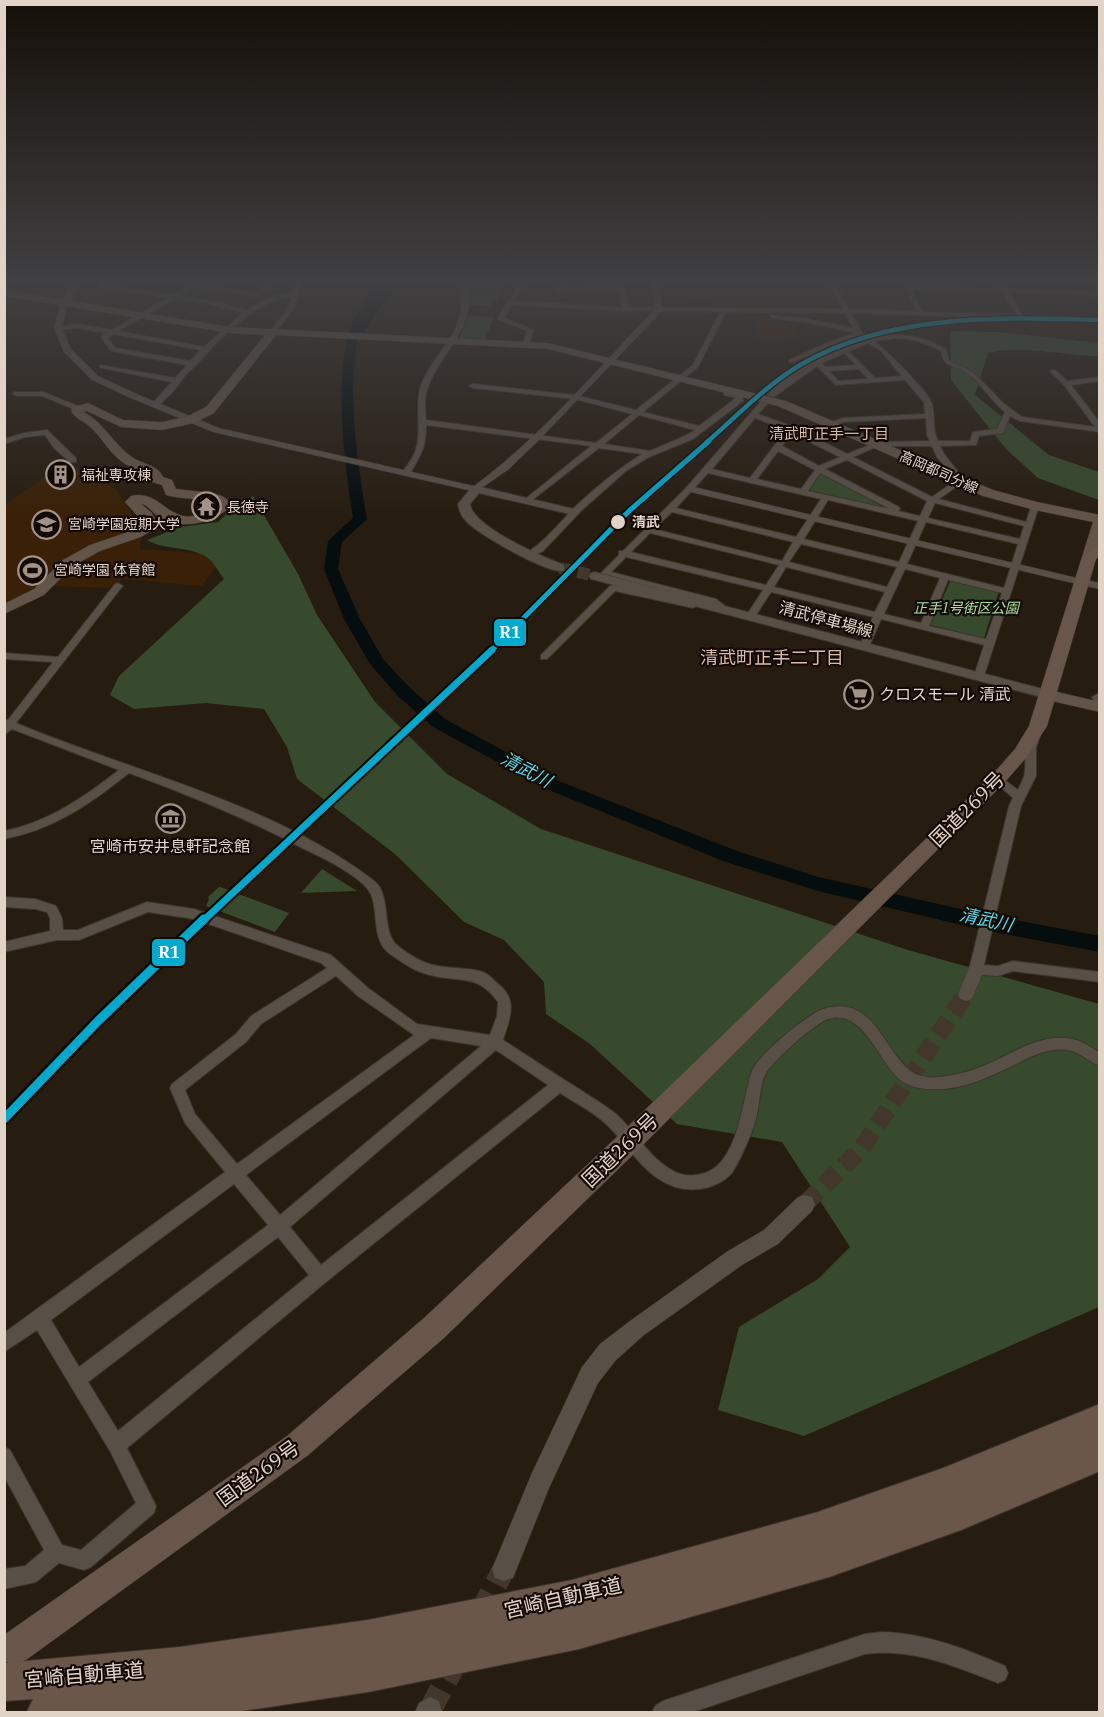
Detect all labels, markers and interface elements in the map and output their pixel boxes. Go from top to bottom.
district label: 清武町正手一丁目 [769,424,889,443]
street label: 高岡都司分線 [897,447,981,497]
building icon: 福祉専攻棟 [44,459,76,491]
place label: 福祉専攻棟 [81,466,151,484]
temple icon: 長徳寺 [190,491,222,523]
place label: 長徳寺 [227,498,269,516]
school or university icon: 宮崎学園短期大学 [31,508,63,540]
marker: 清武 [609,513,627,531]
place label: 清武 [632,513,660,531]
place label: 宮崎学園短期大学 [68,515,180,533]
sports icon: 宮崎学園 体育館 [17,554,49,586]
place label: 宮崎学園 体育館 [54,561,155,579]
street label: 清武停車場線 [777,597,875,641]
park label: 正手1号街区公園 [913,599,1021,617]
line badge: R1 [493,618,527,647]
text: R1 [499,622,521,642]
district label: 清武町正手二丁目 [700,646,844,669]
supermarket icon: クロスモール 清武 [842,678,874,710]
place label: クロスモール 清武 [879,684,1011,704]
water label: 清武川 [497,747,557,793]
street label: 国道269号 [923,765,1010,852]
museum icon: 宮崎市安井息軒記念館 [154,802,186,834]
place label: 宮崎市安井息軒記念館 [90,836,250,856]
water label: 清武川 [957,903,1017,937]
line badge: R1 [151,938,186,967]
text: R1 [158,942,180,962]
street label: 国道269号 [576,1107,664,1193]
street label: 国道269号 [211,1433,304,1512]
street label: 宮崎自動車道 [501,1571,624,1624]
street label: 宮崎自動車道 [23,1656,145,1693]

